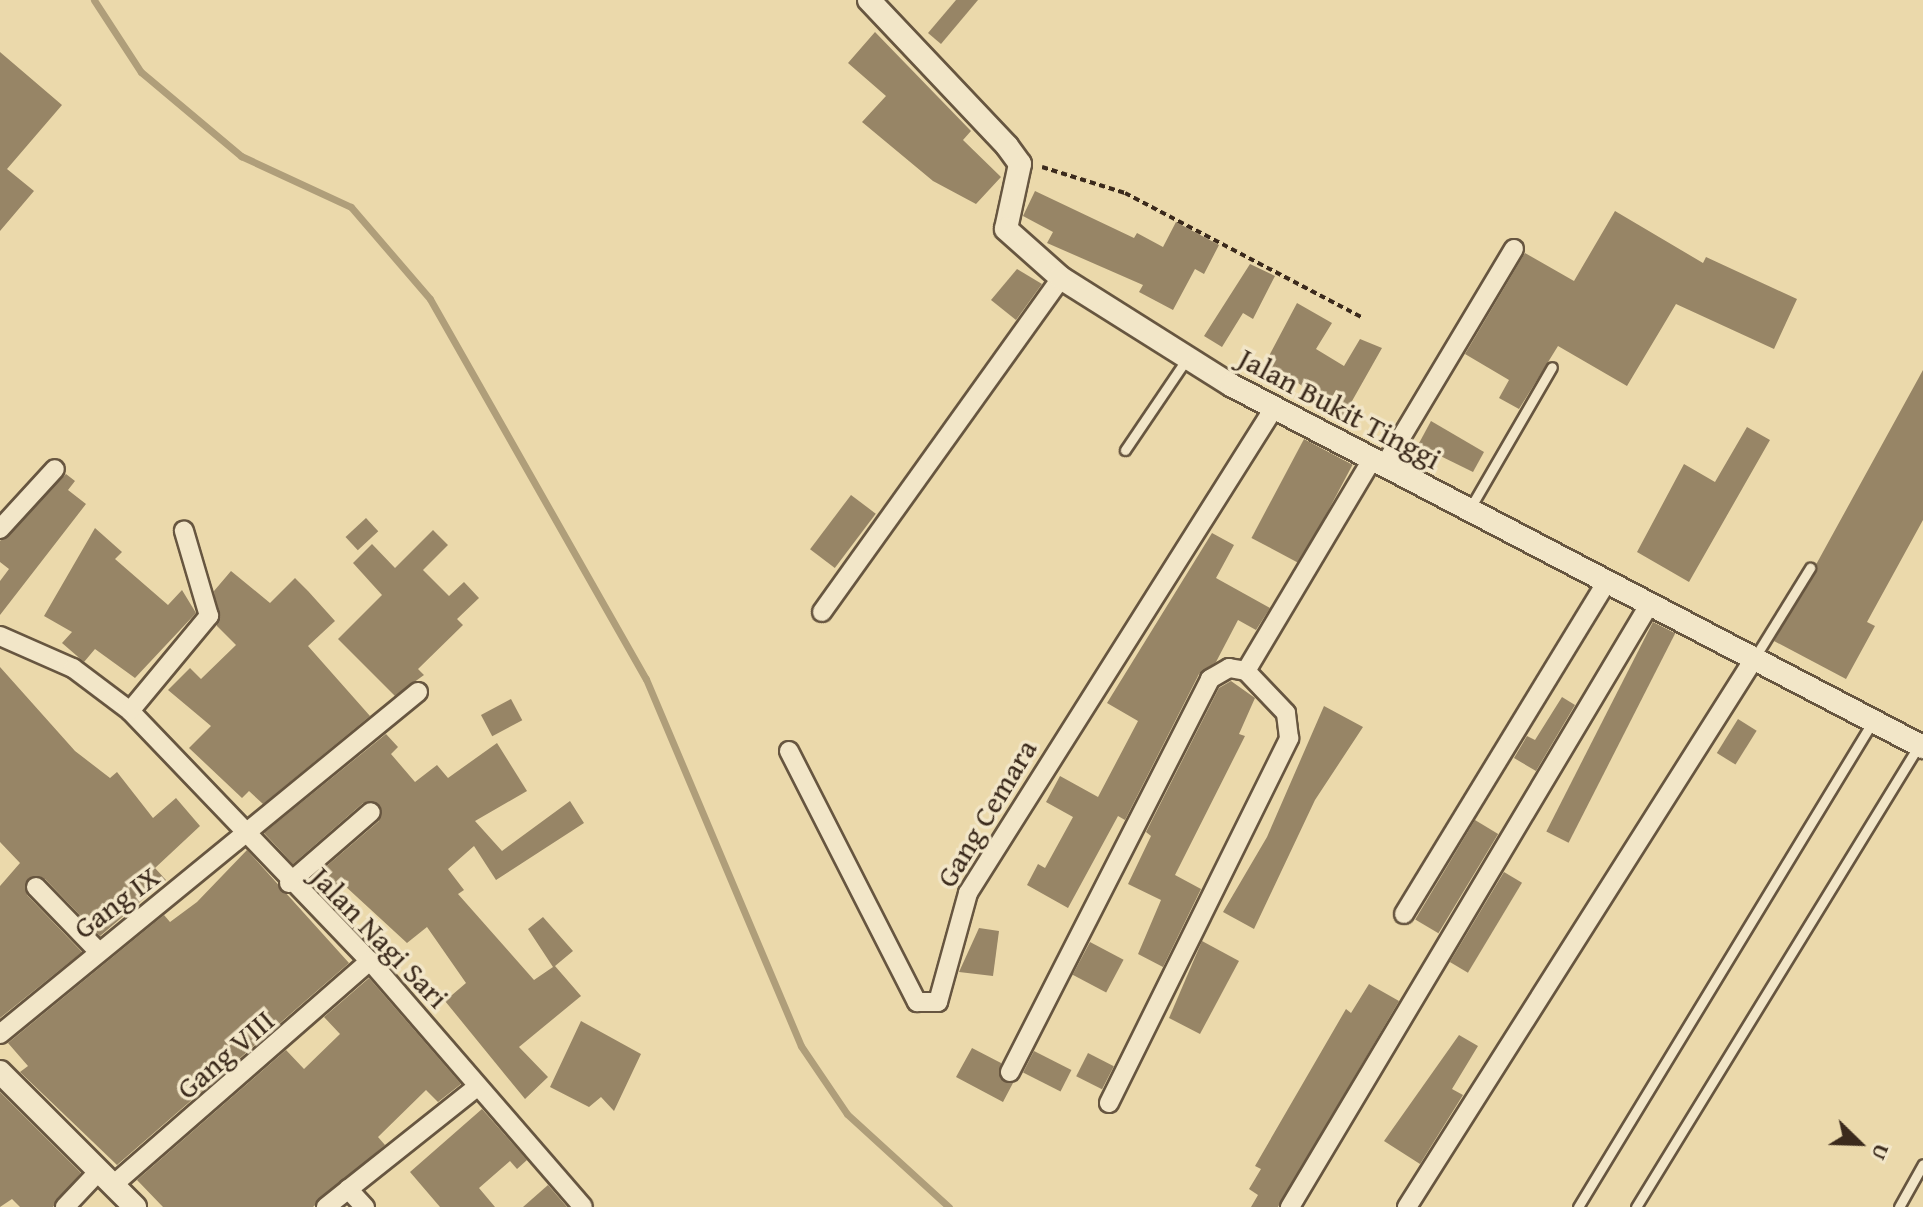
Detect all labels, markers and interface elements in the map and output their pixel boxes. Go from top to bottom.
street label: Jalan Bukit Tinggi [1233,339,1447,477]
street label: Gang Cemara [928,733,1044,893]
street label: Gang IX [66,858,166,946]
street label: Jalan Nagi Sari [303,859,457,1015]
street label: Gang VIII [169,1002,281,1106]
north arrow [1819,1103,1899,1183]
text: U [1863,1139,1899,1165]

